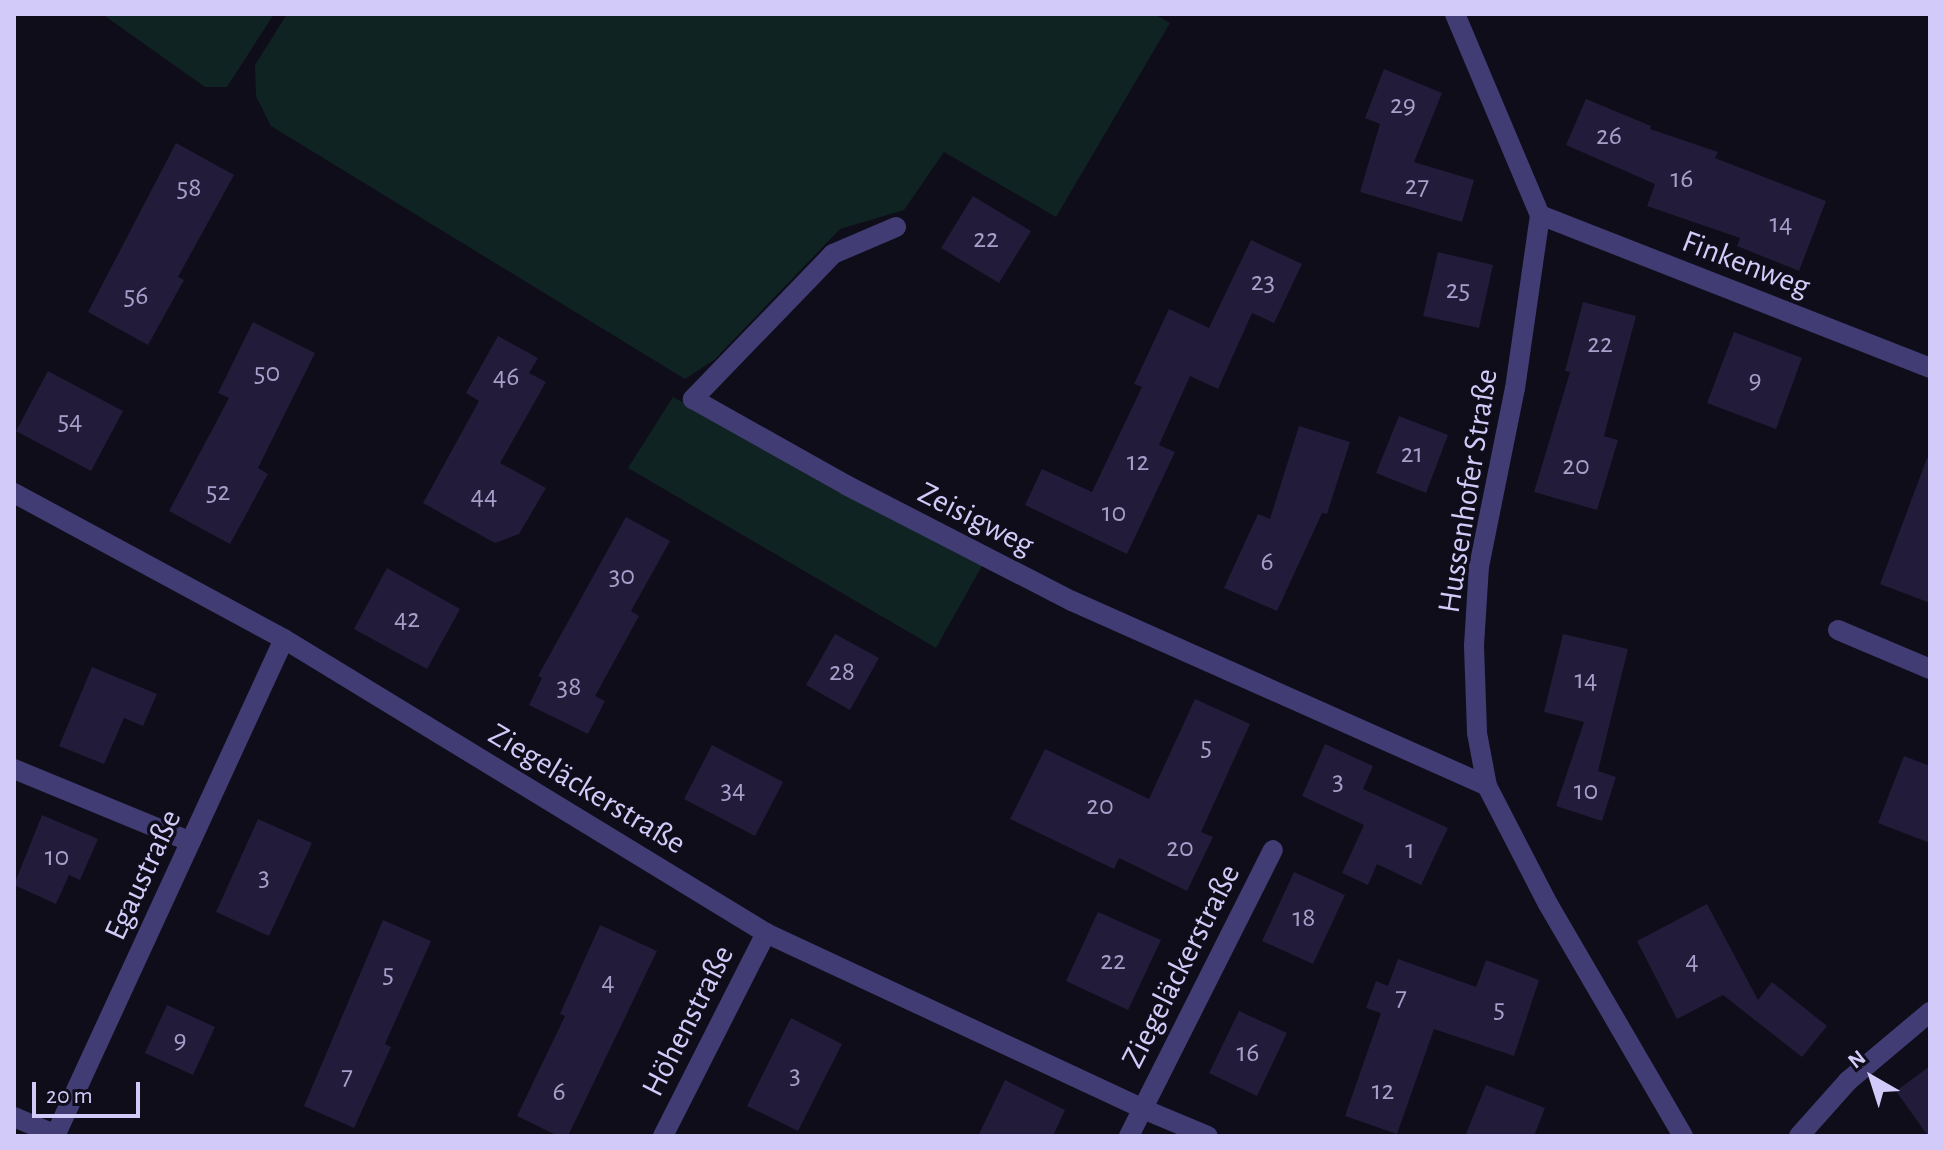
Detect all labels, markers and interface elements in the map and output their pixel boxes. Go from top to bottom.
house number: 29 [1390,88,1416,122]
house number: 26 [1596,119,1622,153]
house number: 16 [1671,162,1693,196]
house number: 27 [1405,169,1429,203]
house number: 58 [177,171,201,205]
house number: 14 [1769,207,1793,241]
house number: 22 [973,222,999,256]
street label: Finkenweg [1677,222,1815,306]
house number: 23 [1251,265,1275,299]
house number: 25 [1446,273,1470,307]
house number: 56 [124,279,148,313]
house number: 22 [1587,327,1613,361]
house number: 50 [254,356,280,390]
house number: 46 [493,360,519,394]
house number: 9 [1748,363,1762,397]
street label: Hussenhofer Straße [1430,366,1506,616]
house number: 54 [57,404,83,438]
house number: 21 [1401,437,1423,471]
house number: 12 [1127,445,1149,479]
house number: 20 [1562,449,1590,483]
street label: Zeisigweg [912,474,1040,564]
house number: 52 [206,475,230,509]
house number: 44 [471,479,497,513]
house number: 10 [1102,496,1126,530]
house number: 6 [1260,545,1274,579]
house number: 30 [609,559,635,593]
house number: 42 [394,602,420,636]
house number: 28 [829,655,855,689]
house number: 14 [1574,663,1598,697]
house number: 38 [557,670,581,704]
street label: Ziegeläckerstraße [482,715,692,863]
house number: 5 [1200,730,1212,764]
house number: 3 [1332,764,1344,798]
house number: 34 [720,773,746,807]
house number: 10 [1574,774,1598,808]
house number: 20 [1086,789,1114,823]
street label: Egaustraße [96,804,190,946]
house number: 20 [1166,831,1194,865]
house number: 1 [1405,833,1415,867]
house number: 10 [45,840,69,874]
street label: Ziegeläckerstraße [1113,858,1249,1074]
house number: 3 [258,860,270,894]
house number: 18 [1293,901,1315,935]
street label: Höhenstraße [634,939,742,1103]
house number: 22 [1100,944,1126,978]
house number: 4 [1685,944,1699,978]
house number: 5 [382,957,394,991]
house number: 4 [601,965,615,999]
house number: 7 [1395,980,1407,1014]
house number: 5 [1493,992,1505,1026]
house number: 9 [173,1023,187,1057]
house number: 16 [1237,1036,1259,1070]
north arrow [1832,1038,1912,1118]
text: N [1844,1046,1870,1073]
house number: 3 [789,1058,801,1092]
house number: 7 [341,1059,353,1093]
scale bar [36,1066,144,1116]
house number: 12 [1372,1074,1394,1108]
house number: 6 [552,1075,566,1109]
text: 20 m [46,1084,93,1108]

